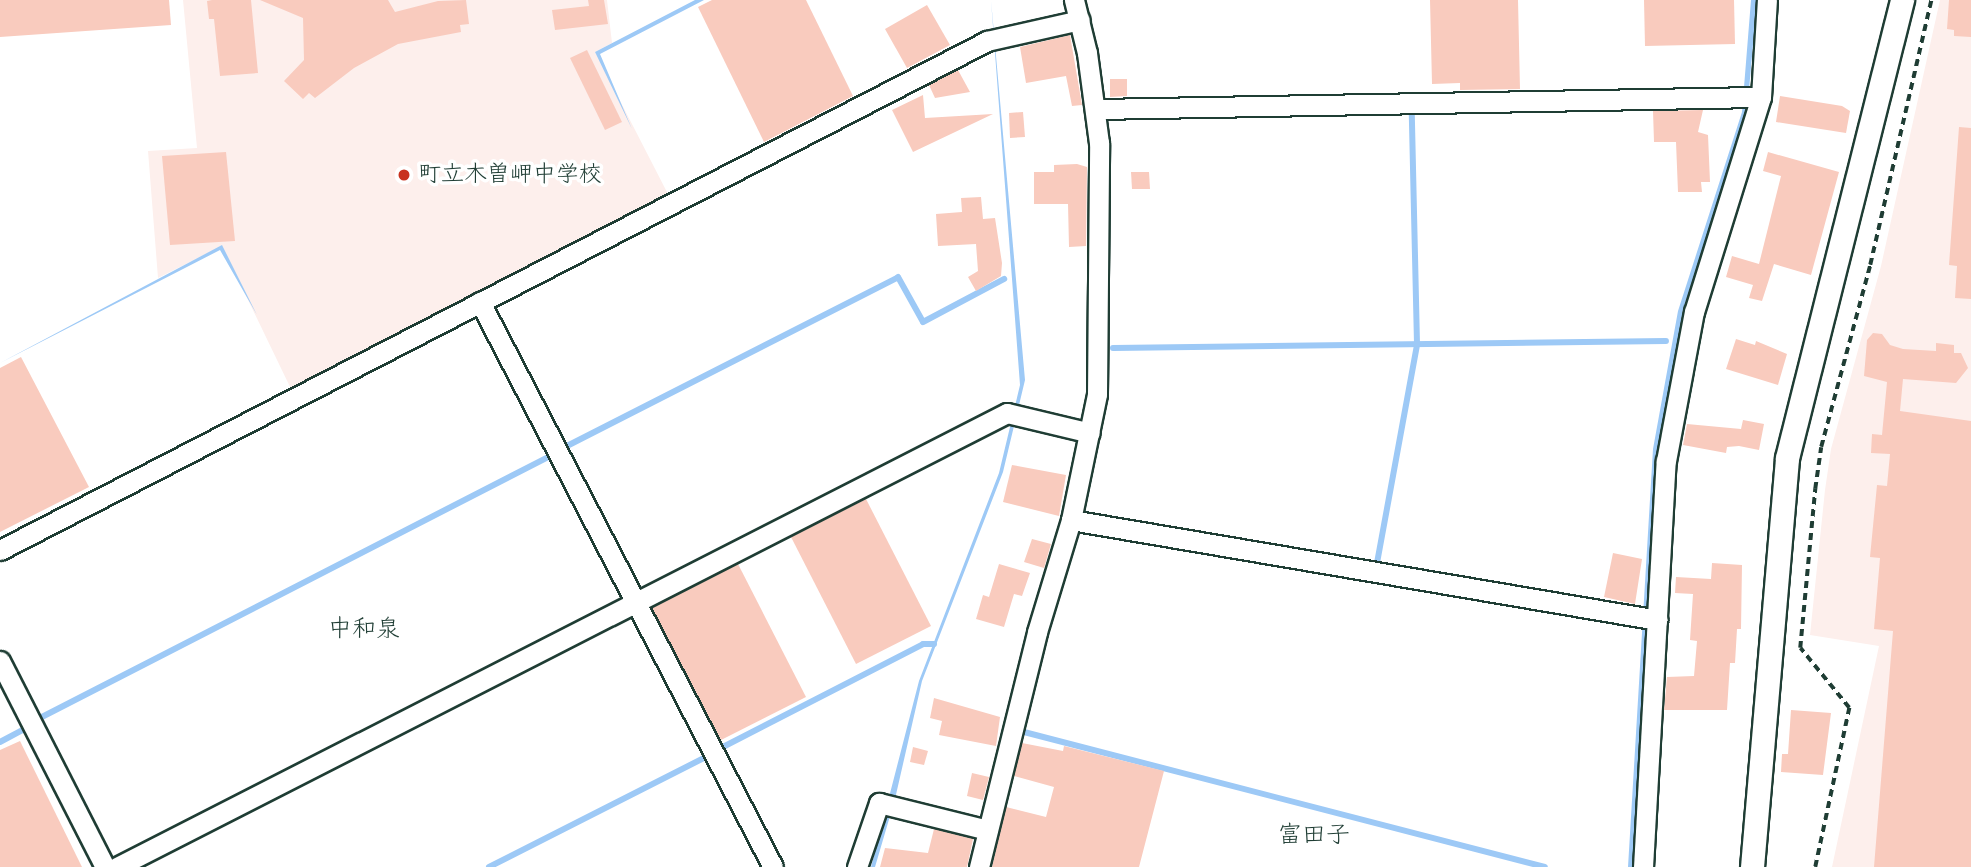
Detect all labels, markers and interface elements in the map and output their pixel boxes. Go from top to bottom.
place label: 町立木曽岬中学校 [418,161,602,189]
marker: 町立木曽岬中学校 [396,167,412,183]
district label: 中和泉 [328,616,400,644]
district label: 富田子 [1278,822,1350,850]

